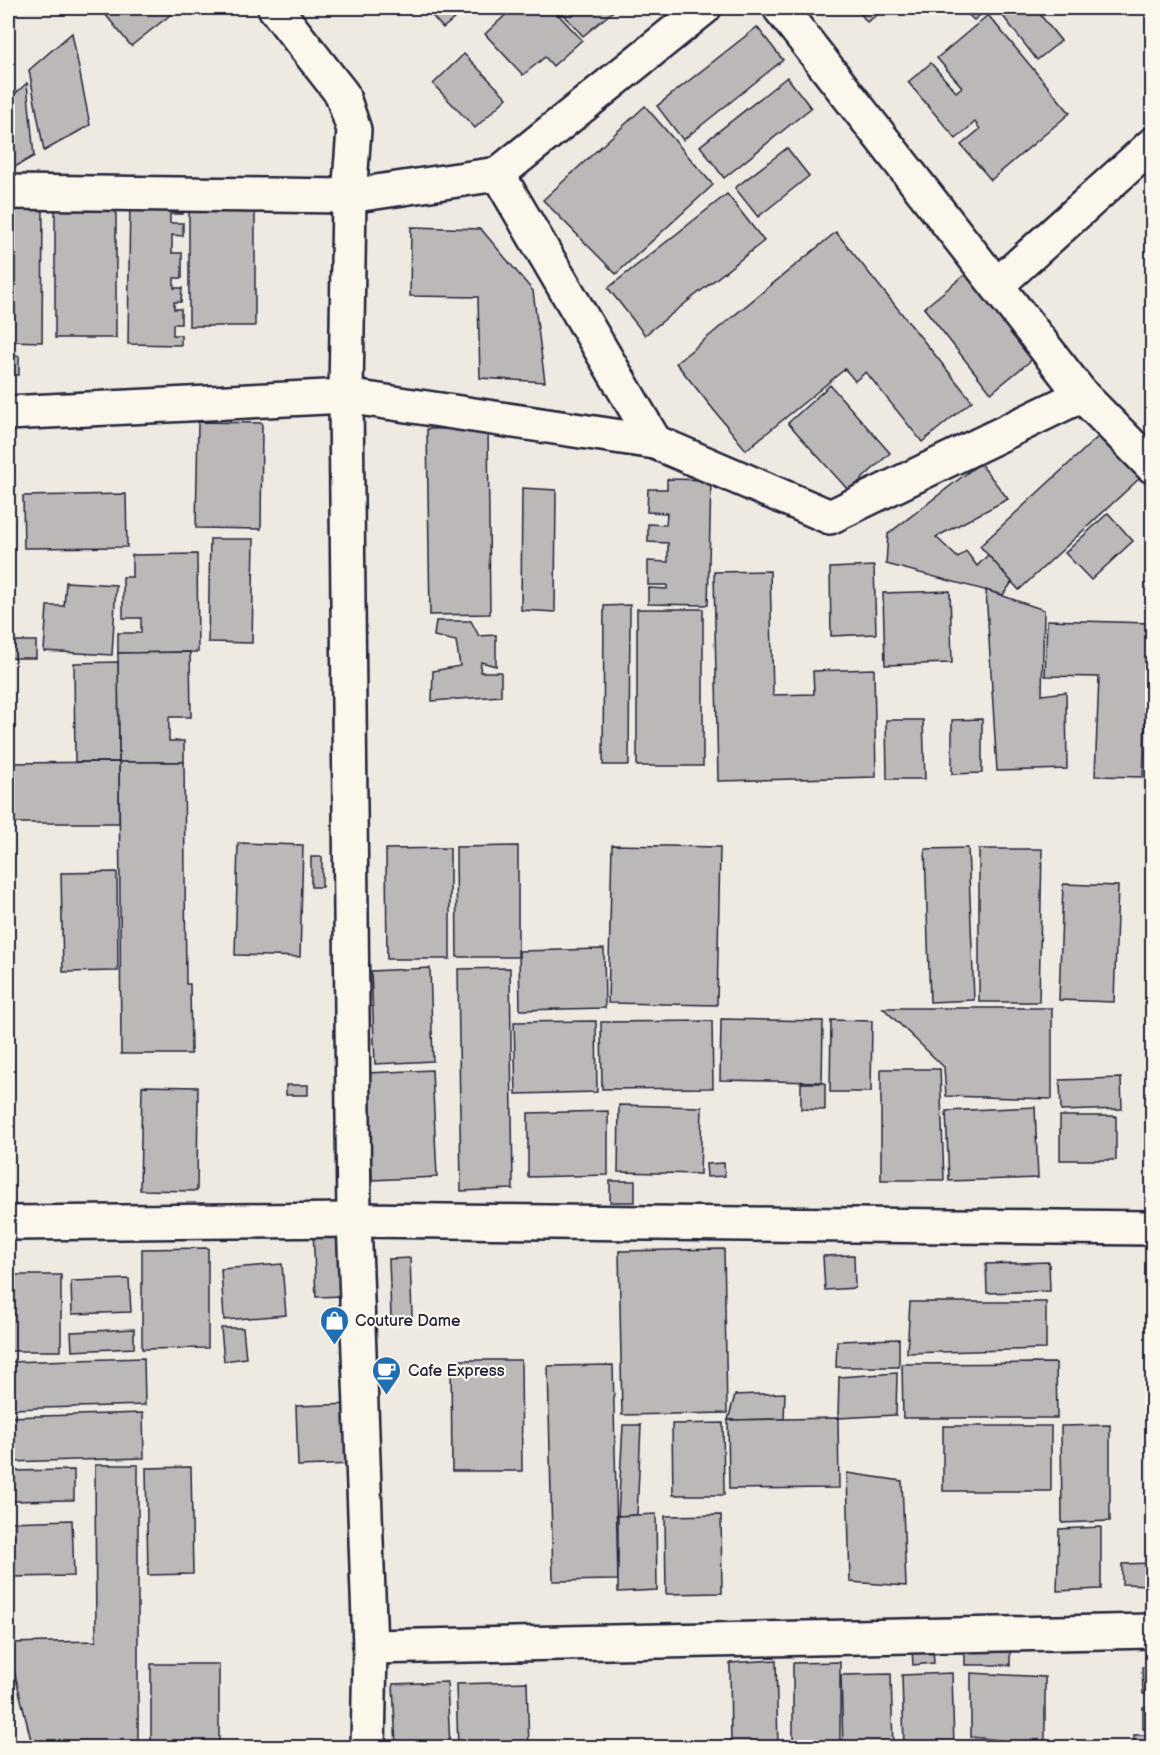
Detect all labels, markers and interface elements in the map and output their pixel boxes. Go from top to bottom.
shop icon: Couture Dame [318,1304,350,1346]
place label: Couture Dame [355,1312,461,1331]
cafe icon: Cafe Express [371,1354,403,1396]
place label: Cafe Express [408,1362,505,1381]

